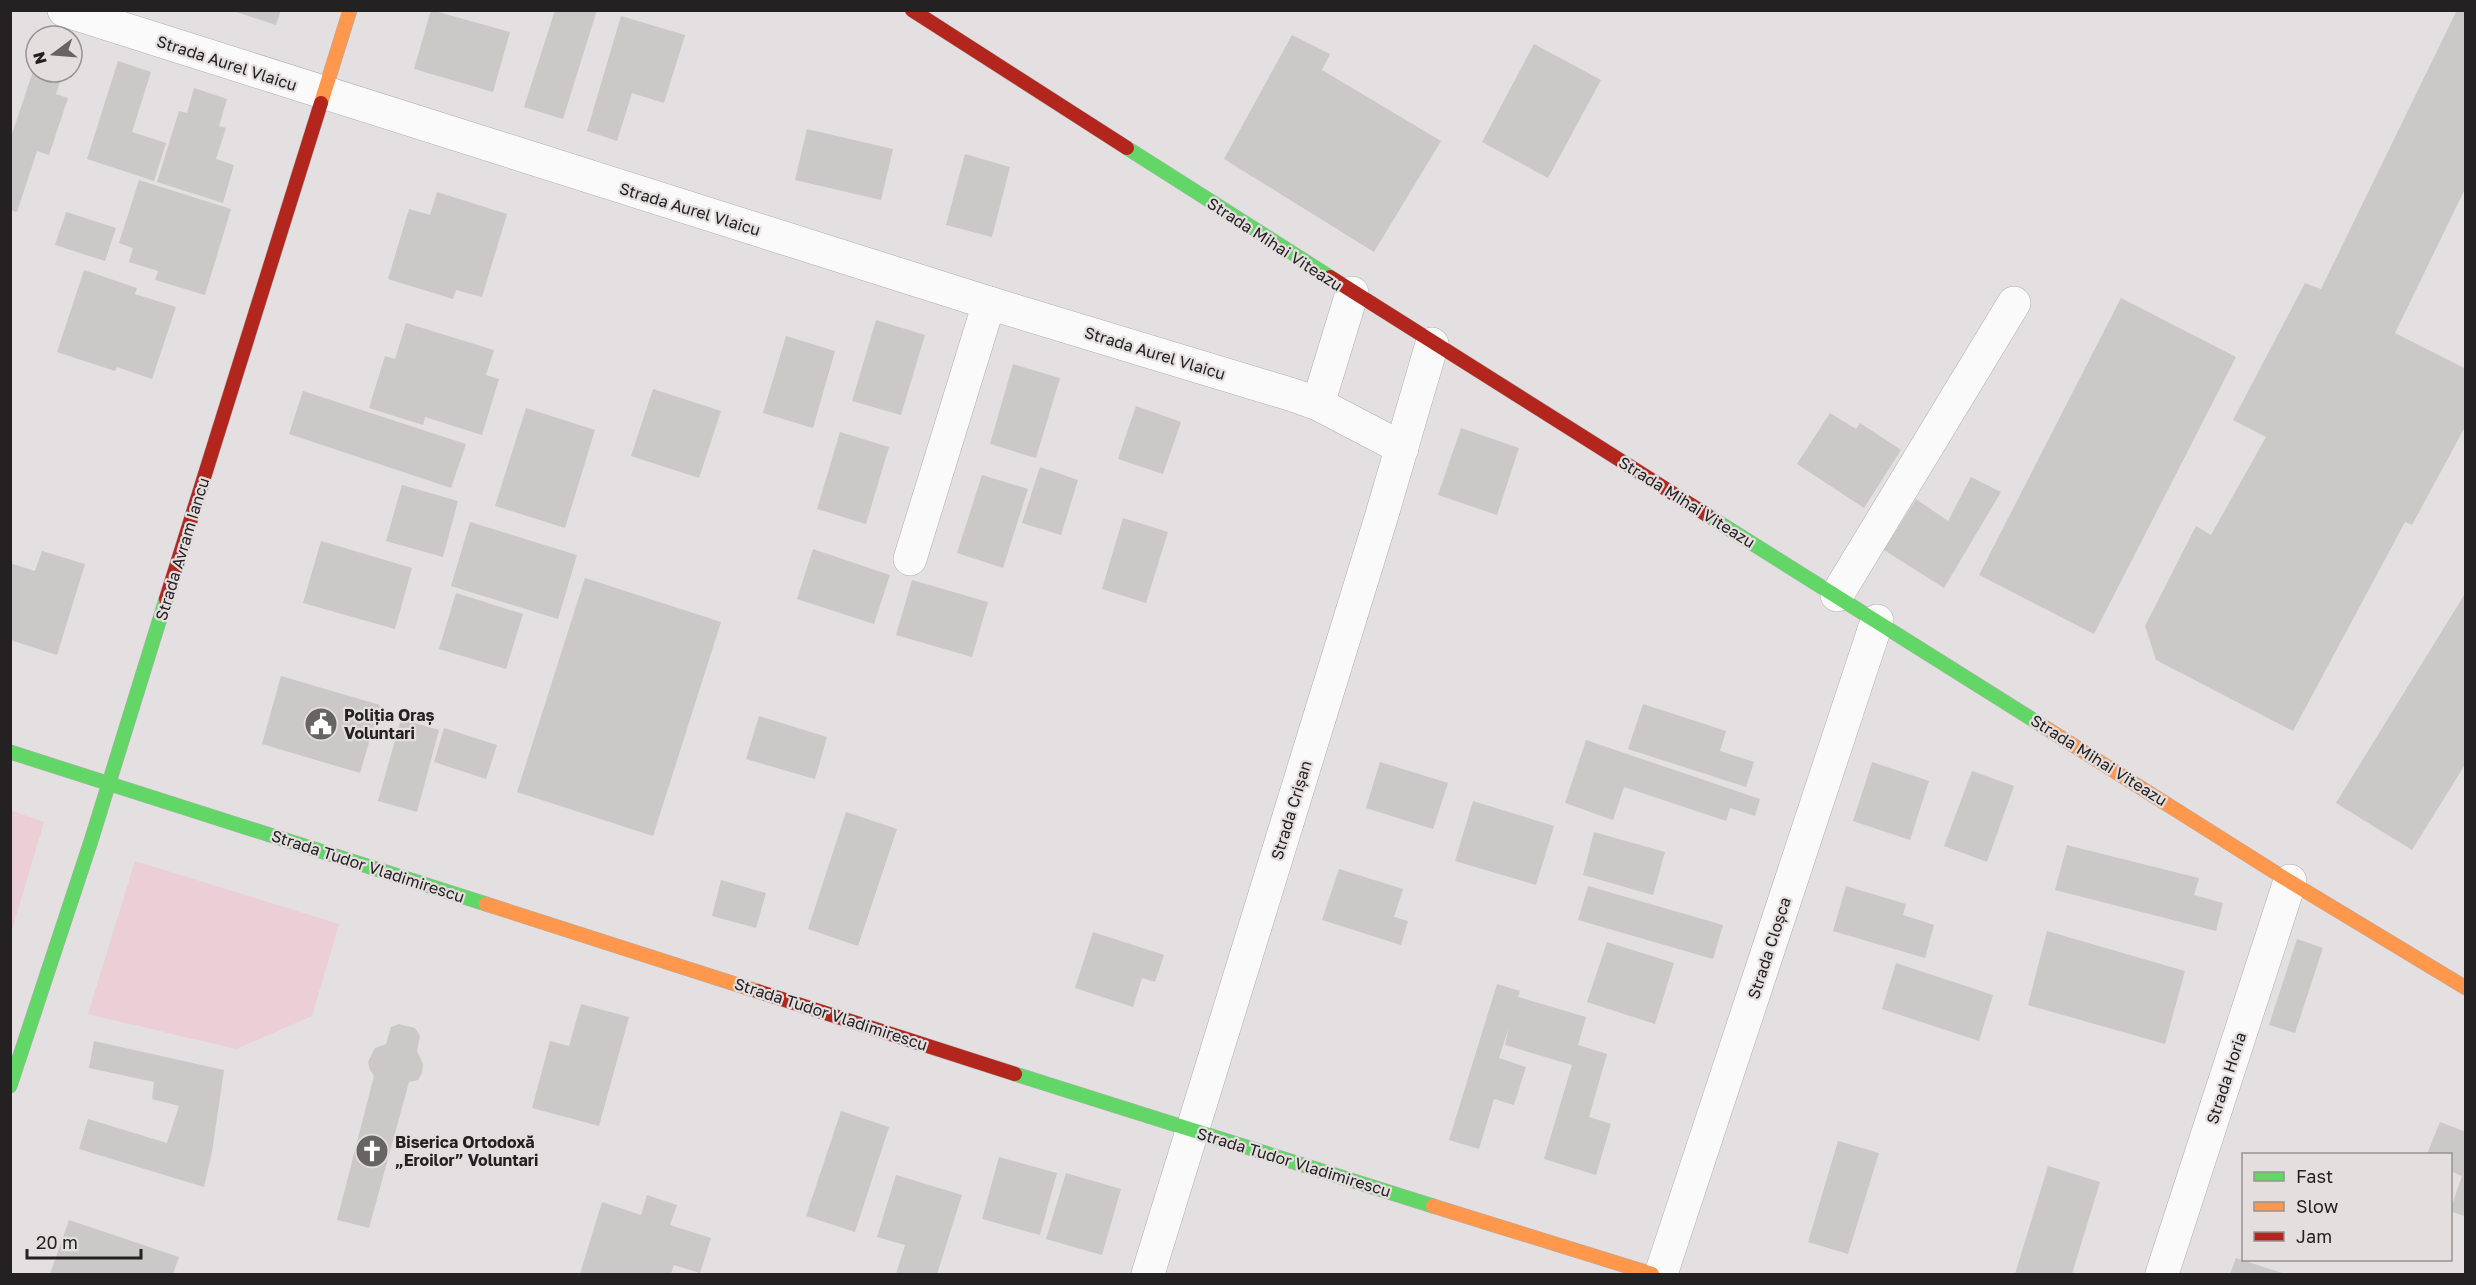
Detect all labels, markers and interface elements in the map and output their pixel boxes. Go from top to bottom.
north arrow [24,24,84,84]
street label: Strada Aurel Vlaicu [154,31,300,95]
text: N [28,50,51,67]
street label: Strada Aurel Vlaicu [617,178,763,240]
street label: Strada Mihai Viteazu [1204,193,1346,295]
street label: Strada Aurel Vlaicu [1082,322,1228,384]
street label: Strada Mihai Viteazu [1615,452,1759,552]
street label: Strada Avram Iancu [151,475,213,623]
place label: Poliția Oraș Voluntari [344,705,435,743]
public building icon: Poliția Oraș Voluntari [303,706,339,742]
street label: Strada Mihai Viteazu [2027,710,2171,810]
street label: Strada Crișan [1266,758,1316,862]
street label: Strada Tudor Vladimirescu [269,825,467,907]
street label: Strada Cloșca [1743,894,1795,1002]
street label: Strada Tudor Vladimirescu [732,973,930,1055]
street label: Strada Horia [2202,1029,2250,1127]
street label: Strada Tudor Vladimirescu [1195,1123,1393,1201]
place label: Biserica Ortodoxă „Eroilor” Voluntari [395,1132,539,1170]
church icon: Biserica Ortodoxă „Eroilor” Voluntari [354,1133,390,1169]
legend [2242,1153,2452,1261]
text: Fast [2296,1165,2333,1187]
text: Slow [2296,1195,2339,1217]
scale bar [27,1222,141,1260]
text: Jam [2296,1225,2332,1247]
text: 20 m [36,1231,78,1253]

